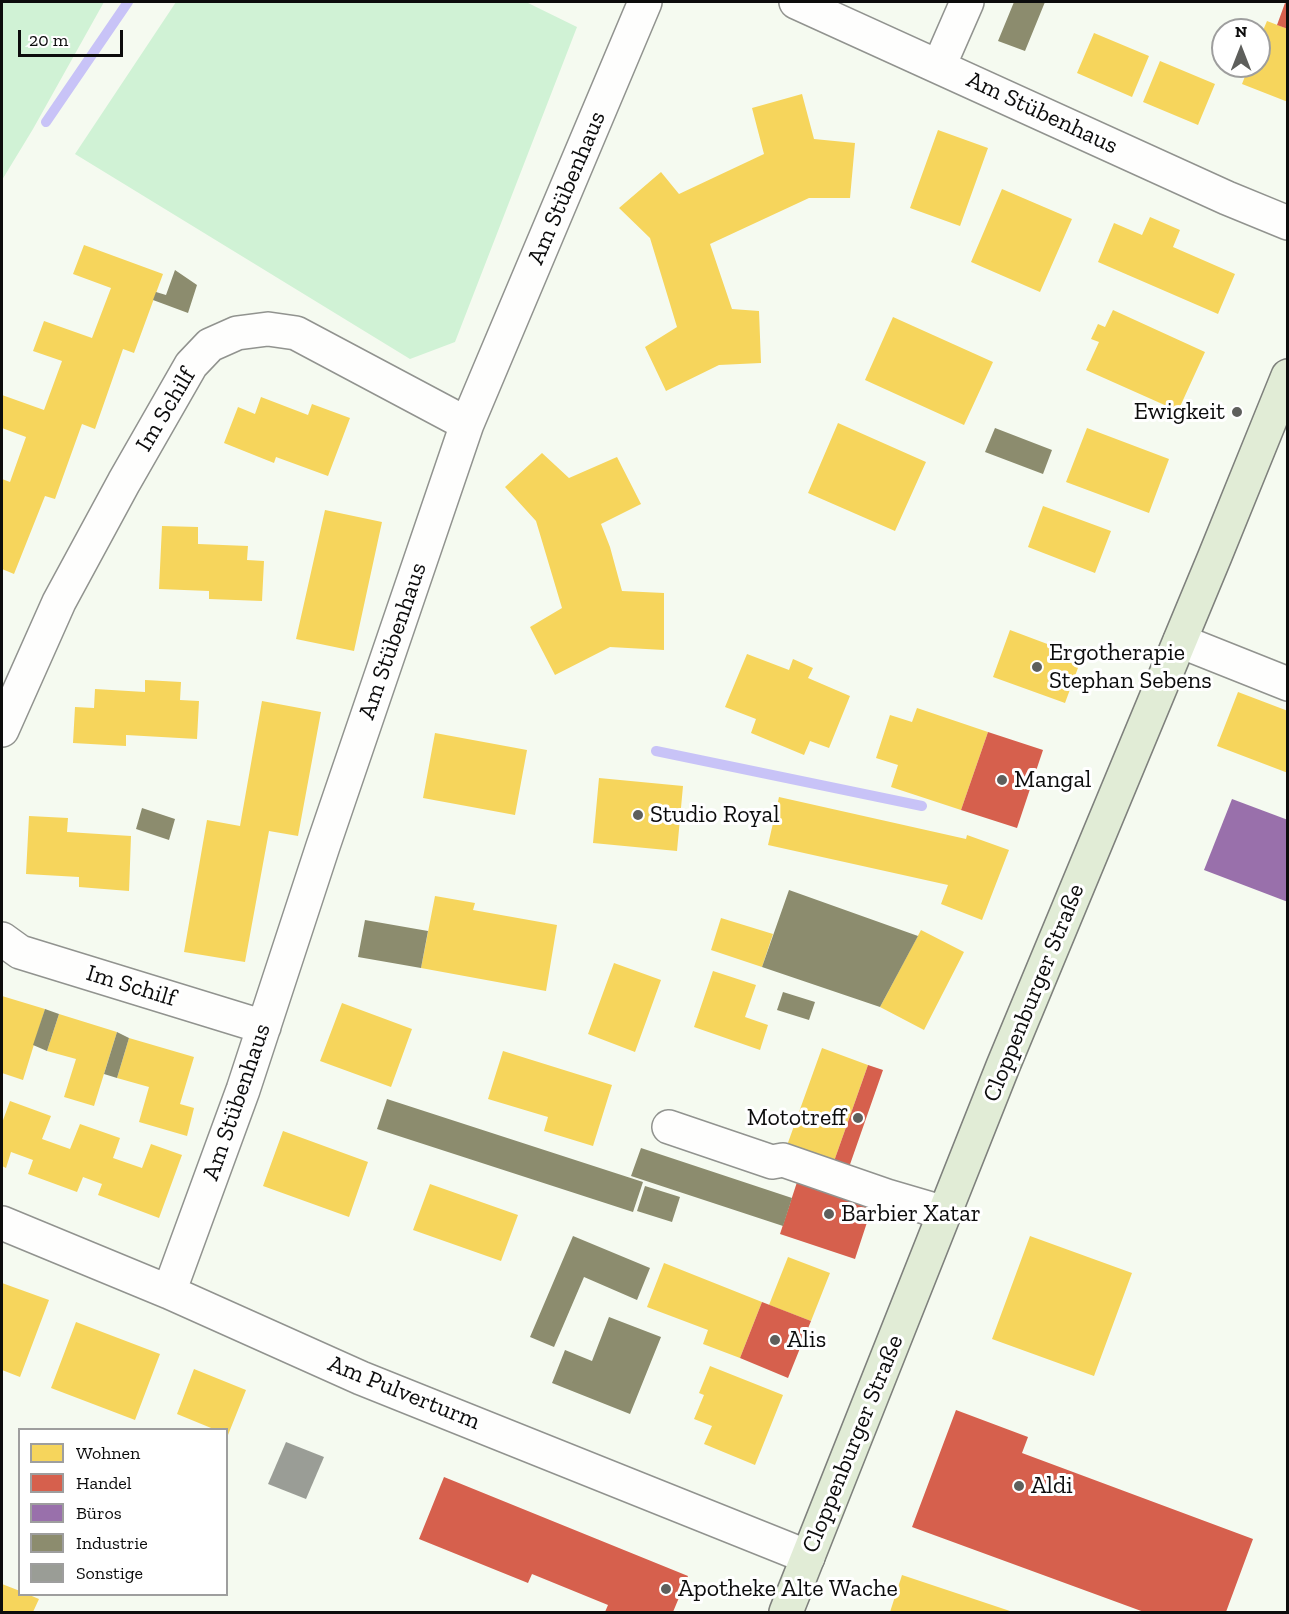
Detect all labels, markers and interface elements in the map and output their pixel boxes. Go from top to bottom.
scale bar [21,18,126,56]
north arrow [1211,18,1271,78]
text: N [1235,22,1247,41]
text: 20 m [29,29,68,51]
street label: Am Stübenhaus [962,65,1122,161]
street label: Am Stübenhaus [522,107,612,269]
street label: Im Schilf [130,363,202,457]
place label: Ewigkeit [1134,398,1225,426]
marker: Ewigkeit [1230,405,1244,419]
street label: Am Stübenhaus [353,559,433,723]
place label: Ergotherapie Stephan Sebens [1049,639,1212,695]
marker: Ergotherapie Stephan Sebens [1030,660,1044,674]
place label: Mangal [1014,766,1091,794]
marker: Mangal [995,773,1009,787]
place label: Studio Royal [650,801,780,829]
marker: Studio Royal [631,808,645,822]
street label: Cloppenburger Straße [977,880,1091,1106]
street label: Im Schilf [83,959,179,1013]
street label: Am Stübenhaus [197,1020,277,1184]
place label: Mototreff [747,1104,846,1132]
marker: Mototreff [851,1111,865,1125]
place label: Barbier Xatar [841,1200,981,1228]
marker: Barbier Xatar [822,1207,836,1221]
place label: Alis [787,1326,826,1354]
street label: Cloppenburger Straße [796,1331,910,1557]
marker: Alis [768,1333,782,1347]
street label: Am Pulverturm [324,1349,484,1437]
legend [18,1428,228,1596]
text: Wohnen [76,1442,140,1464]
text: Handel [76,1472,132,1494]
place label: Aldi [1031,1472,1073,1500]
marker: Aldi [1012,1479,1026,1493]
text: Büros [76,1502,122,1524]
text: Industrie [76,1532,148,1554]
text: Sonstige [76,1562,143,1584]
place label: Apotheke Alte Wache [678,1575,898,1603]
marker: Apotheke Alte Wache [659,1582,673,1596]

